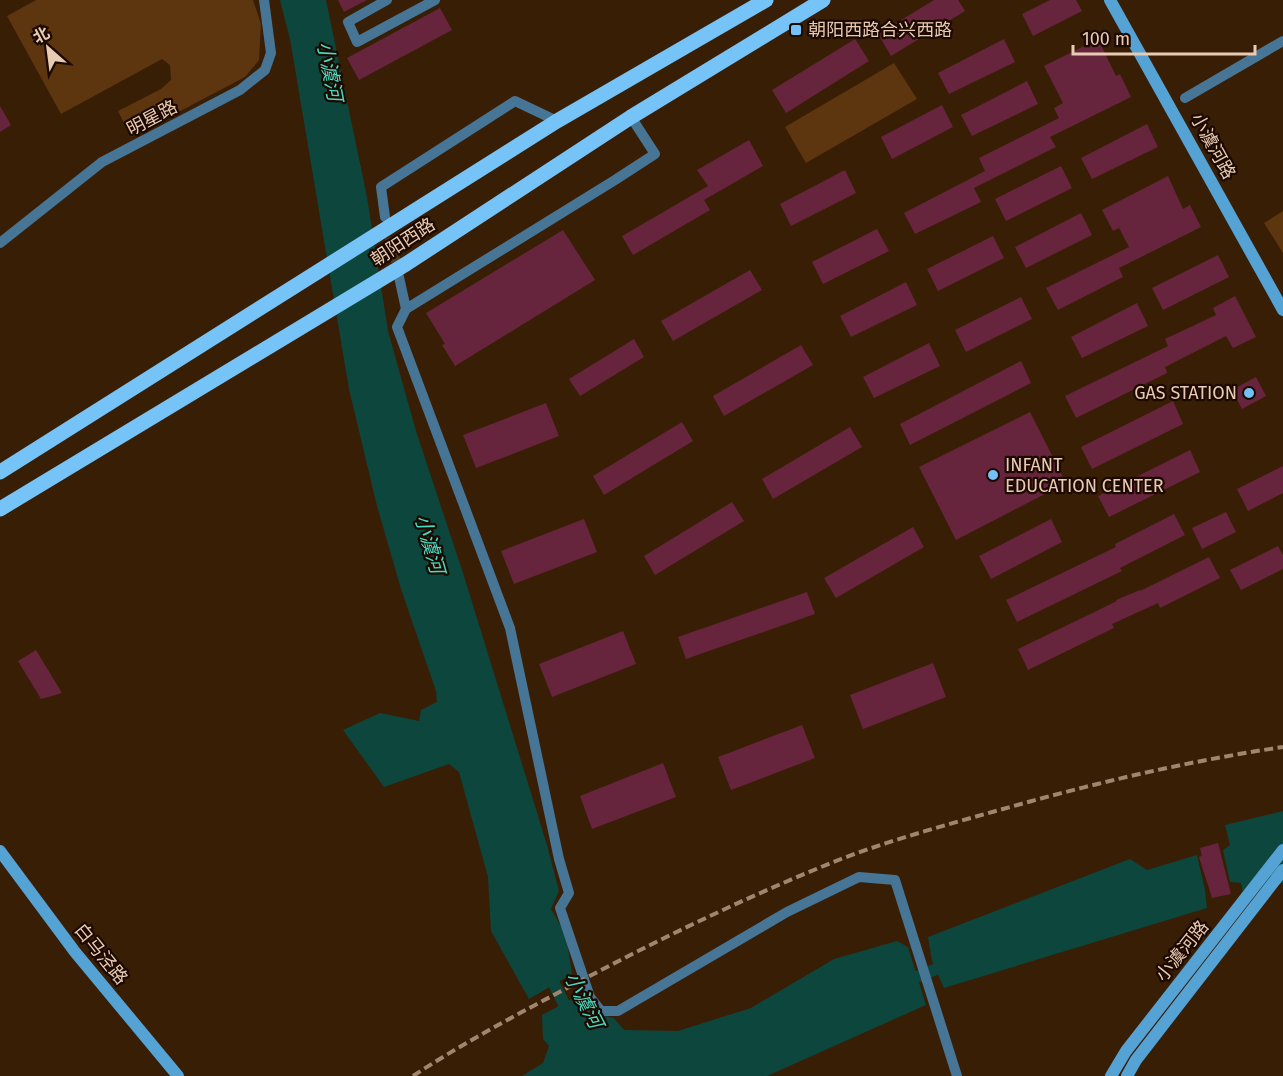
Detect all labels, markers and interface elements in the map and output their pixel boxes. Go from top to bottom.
north arrow [18,18,78,78]
scale bar [1073,18,1254,56]
place label: 朝阳西路合兴西路 [808,19,952,41]
text: 北 [30,23,53,47]
marker: 朝阳西路合兴西路 [789,23,803,37]
text: 100 m [1082,28,1130,50]
water label: 小澞河 [312,39,348,107]
street label: 明星路 [123,96,181,140]
street label: 小澞河路 [1186,109,1240,183]
street label: 朝阳西路 [367,213,439,271]
place label: GAS STATION [1134,382,1237,404]
marker: GAS STATION [1242,386,1256,400]
place label: INFANT EDUCATION CENTER [1005,454,1164,497]
marker: INFANT EDUCATION CENTER [986,468,1000,482]
water label: 小澞河 [410,512,451,580]
street label: 小澞河路 [1151,916,1213,986]
street label: 白马泾路 [70,919,132,989]
water label: 小澞河 [560,968,610,1036]

